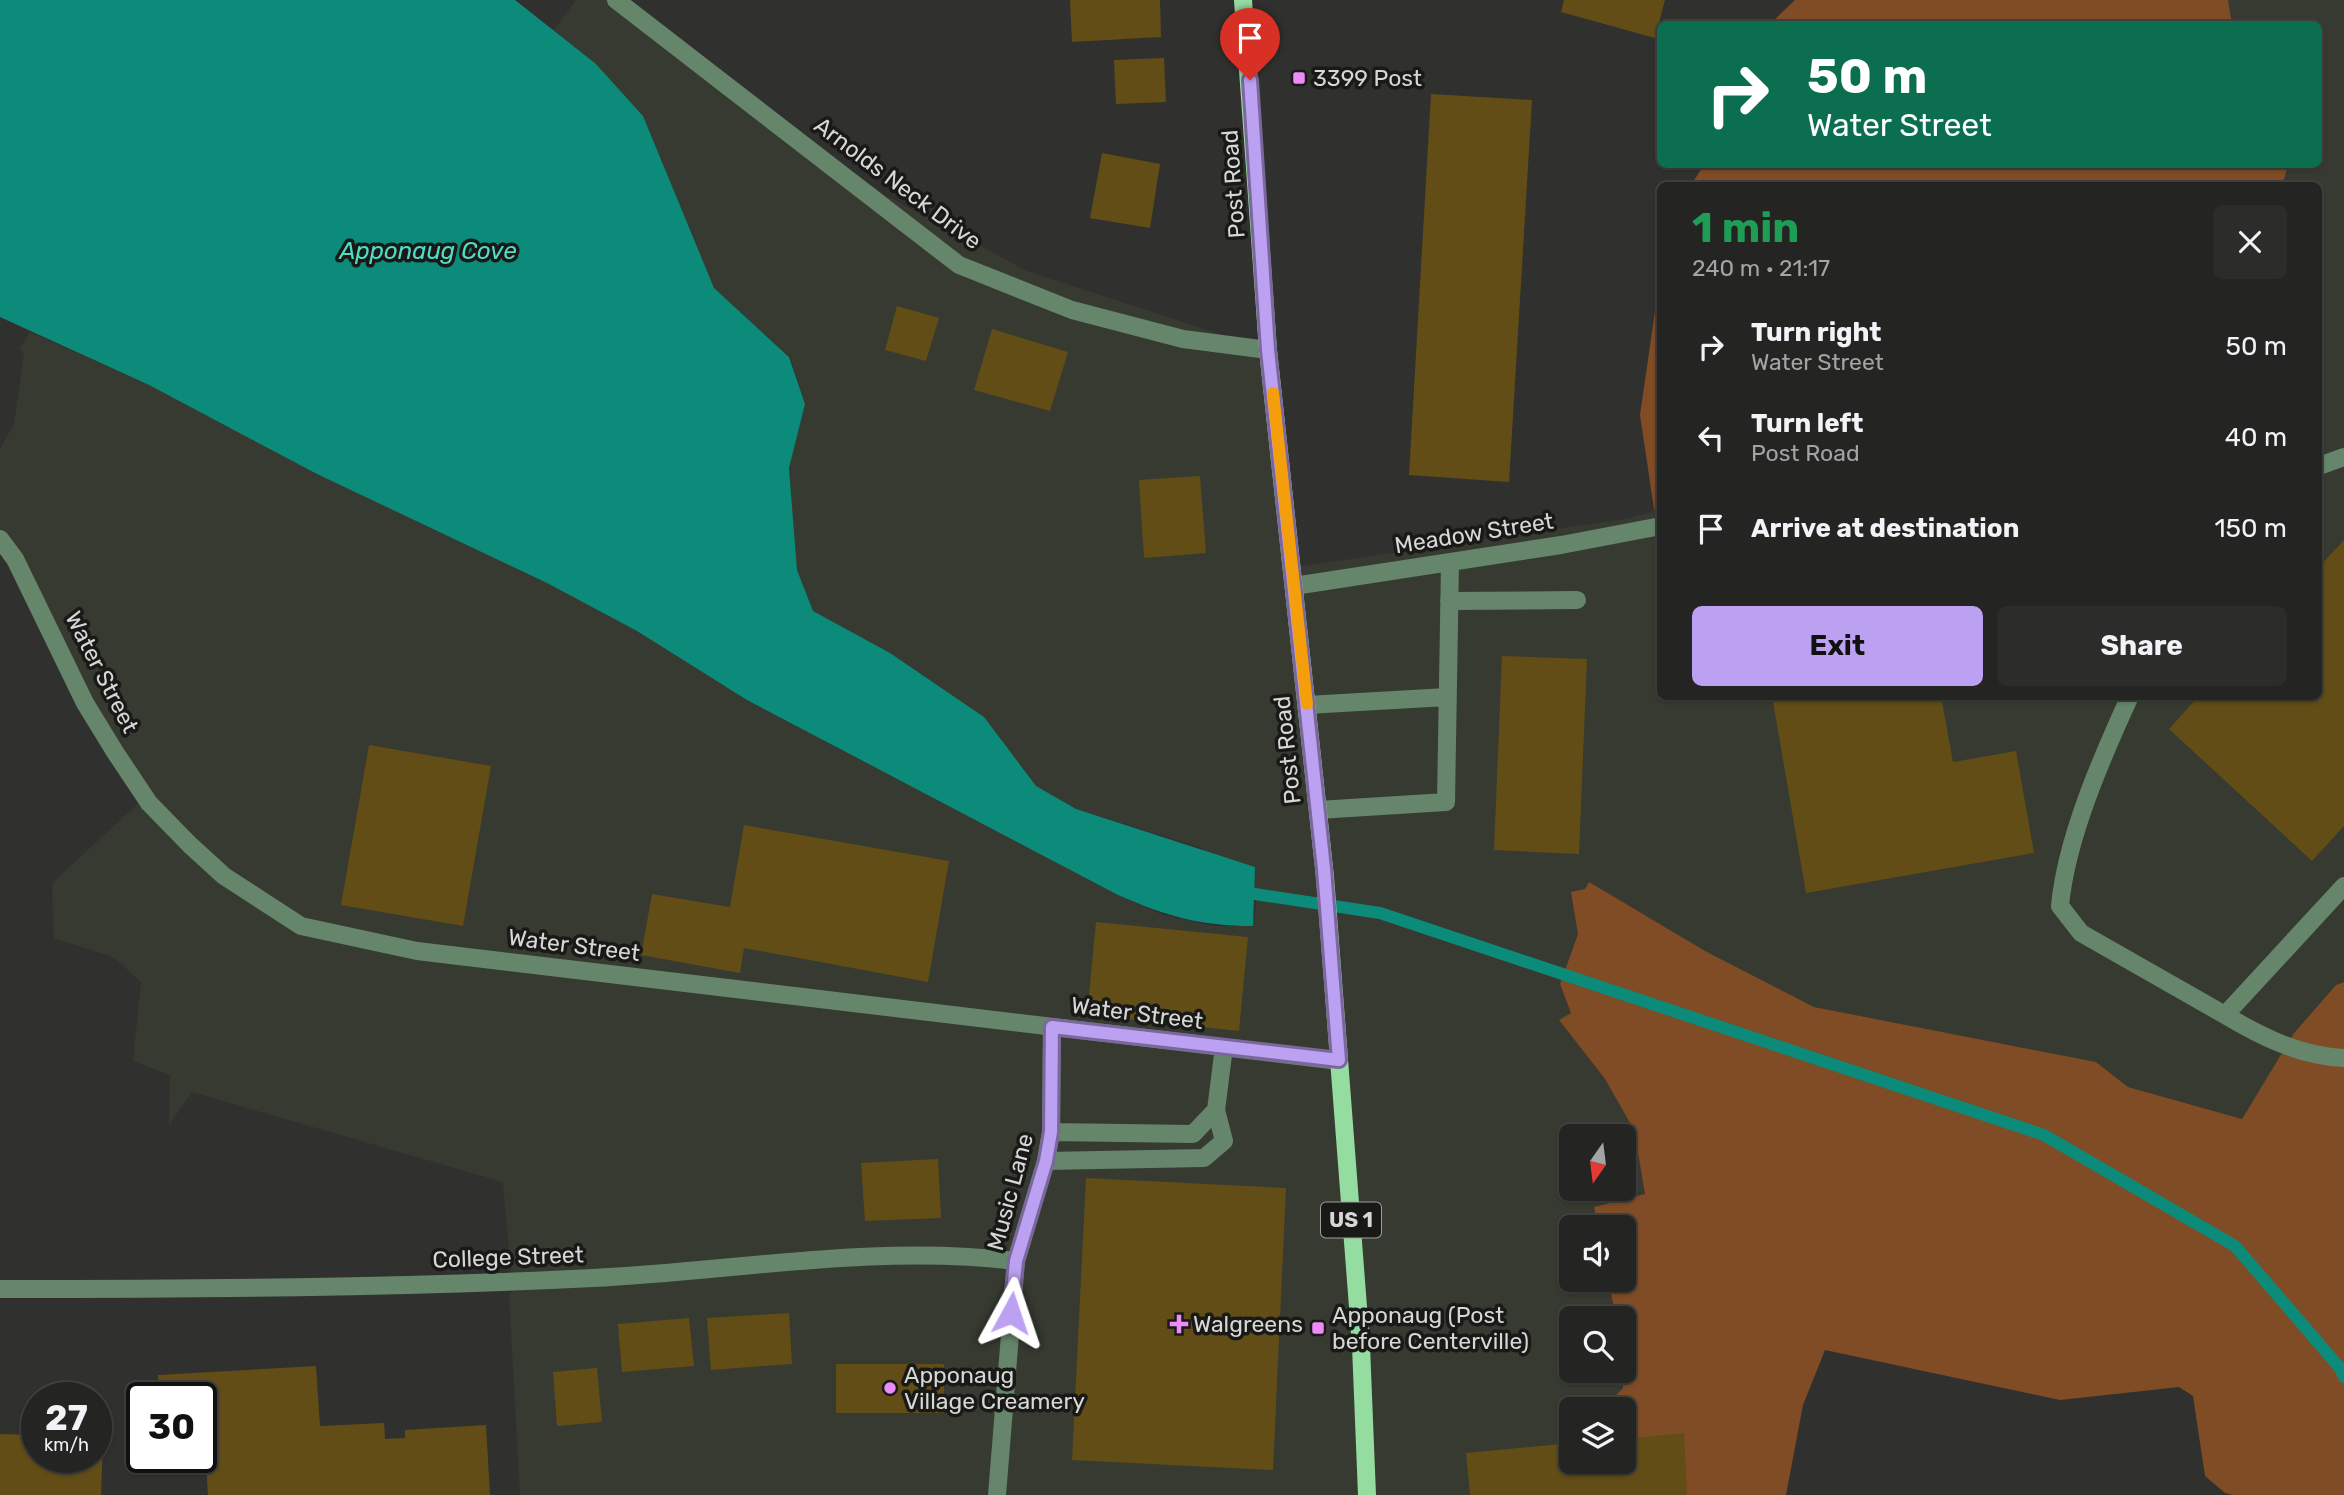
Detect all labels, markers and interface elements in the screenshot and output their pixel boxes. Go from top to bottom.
pin [1220,8,1280,80]
icon: arrive [1231,19,1269,57]
text: 50 m [1807,47,1927,105]
icon: right [1692,49,1783,140]
place label: 3399 Post [1313,64,1422,92]
marker: 3399 Post [1291,70,1307,86]
text: Water Street [1807,106,1992,144]
street label: Arnolds Neck Drive [809,111,987,255]
street label: Post Road [1215,129,1251,239]
text: 1 min [1692,203,1799,253]
button: close [2213,205,2287,279]
water label: Apponaug Cove [337,237,517,265]
text: 240 m · 21:17 [1692,254,1830,282]
text: Turn right [1751,317,1881,348]
icon: right [1692,328,1730,366]
text: 50 m [2226,331,2287,362]
text: Water Street [1751,348,1884,376]
text: Turn left [1751,408,1863,439]
icon: left [1692,419,1730,457]
text: 40 m [2225,422,2287,453]
text: Post Road [1751,439,1860,467]
street label: Meadow Street [1393,507,1555,559]
icon: arrive [1692,510,1730,548]
text: Arrive at destination [1751,513,2019,544]
text: 150 m [2214,513,2287,544]
button: Exit [1692,606,1983,686]
button: Share [1997,606,2287,686]
street label: Water Street [59,607,145,737]
street label: Post Road [1267,694,1307,806]
street label: Water Street [506,923,642,967]
street label: Water Street [1069,991,1205,1035]
north arrow [1559,1124,1636,1200]
map controls [1559,1124,1636,1474]
street label: Music Lane [981,1130,1039,1254]
road number: US 1 [1321,1202,1381,1238]
button: sound [1559,1215,1636,1292]
street label: College Street [432,1240,584,1274]
position arrow [974,1276,1048,1350]
place label: Apponaug (Post before Centerville) [1332,1301,1529,1355]
button: search [1559,1306,1636,1383]
place label: Walgreens [1193,1310,1303,1338]
marker: Walgreens [1171,1316,1187,1332]
marker: Apponaug (Post before Centerville) [1310,1320,1326,1336]
place label: Apponaug Village Creamery [904,1361,1085,1415]
marker: Apponaug Village Creamery [882,1380,898,1396]
speed limit sign: 30 [126,1382,217,1473]
text: 27 [45,1397,88,1439]
button: layers [1559,1397,1636,1474]
text: km/h [44,1434,89,1456]

